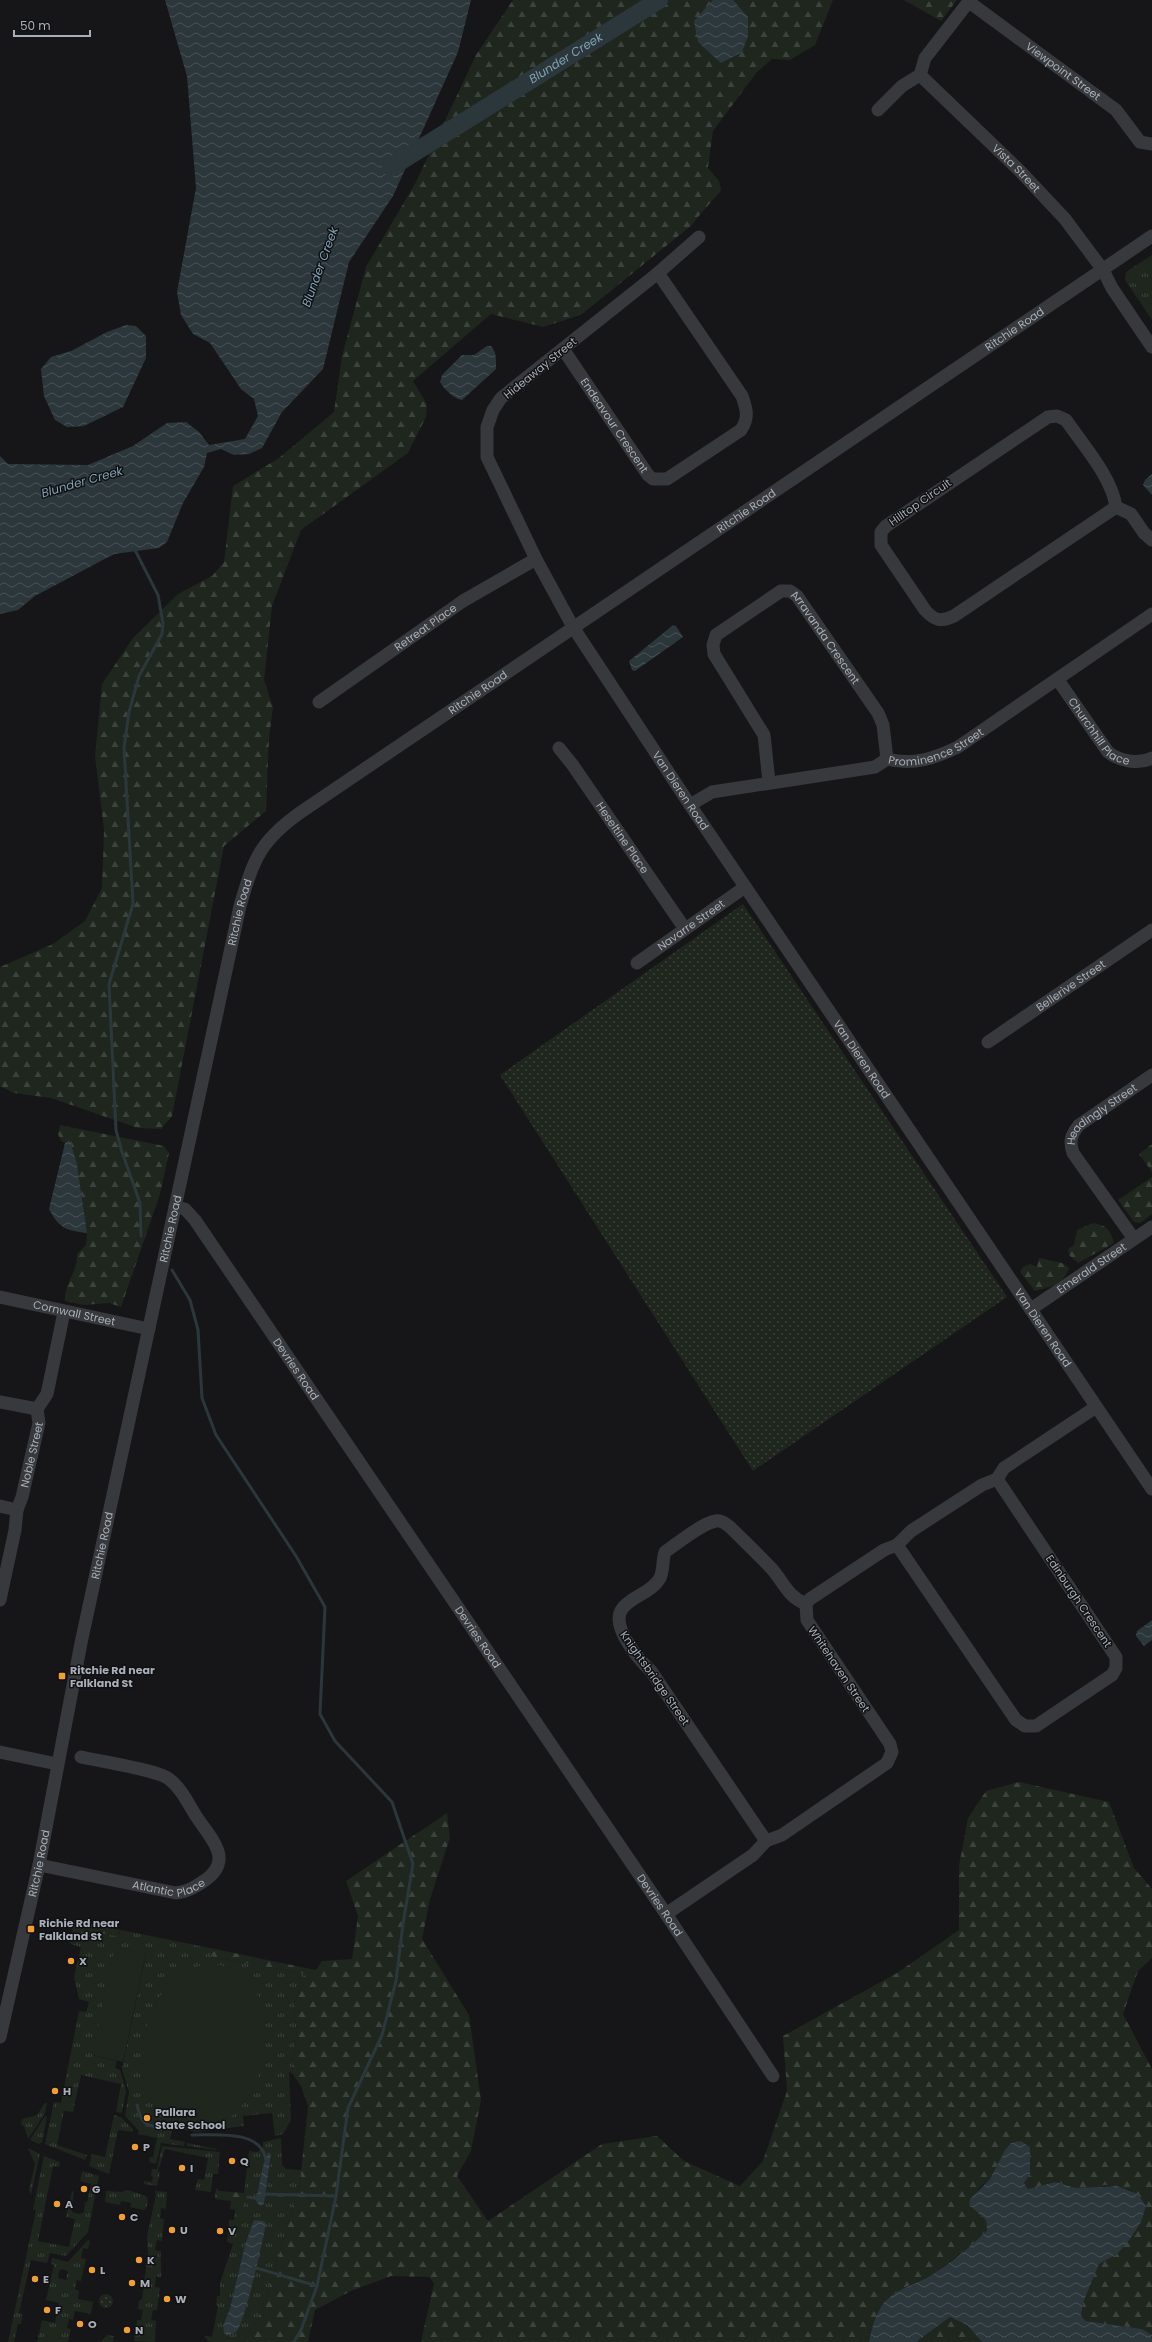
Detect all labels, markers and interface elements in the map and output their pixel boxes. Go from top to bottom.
scale bar [14,12,90,38]
text: 50 m [20,17,51,34]
water label: Blunder Creek [525,28,606,87]
street label: Viewpoint Street [1022,38,1104,104]
street label: Vista Street [989,140,1044,196]
water label: Blunder Creek [297,224,342,309]
street label: Ritchie Road [982,303,1047,355]
street label: Hideaway Street [500,334,580,402]
street label: Endeavour Crescent [577,375,652,476]
water label: Blunder Creek [39,462,125,501]
street label: Hilltop Circuit [886,475,954,529]
street label: Ritchie Road [713,485,779,537]
street label: Arravanda Crescent [788,586,864,687]
street label: Retreat Place [391,600,460,655]
street label: Ritchie Road [445,667,511,718]
street label: Churchhill Place [1064,694,1131,769]
street label: Prominence Street [887,724,986,770]
street label: Van Dieren Road [649,748,713,833]
street label: Heseltine Place [592,799,653,877]
street label: Ritchie Road [224,877,256,947]
street label: Navarre Street [654,896,728,954]
street label: Bellerive Street [1033,956,1108,1015]
street label: Van Dieren Road [829,1017,894,1102]
street label: Headingly Street [1063,1080,1140,1146]
street label: Ritchie Road [155,1194,185,1264]
street label: Emerald Street [1054,1239,1129,1297]
street label: Van Dieren Road [1011,1285,1075,1370]
street label: Cornwall Street [32,1296,117,1330]
street label: Devries Road [269,1335,323,1403]
street label: Noble Street [16,1420,47,1489]
street label: Ritchie Road [87,1510,117,1581]
street label: Edinburgh Crescent [1042,1552,1116,1650]
street label: Devries Road [451,1603,505,1671]
street label: Whitehaven Street [804,1623,874,1715]
street label: Knightsbridge Street [616,1628,694,1728]
place label: Ritchie Rd near Falkland St [70,1662,155,1691]
marker: Ritchie Rd near Falkland St [57,1671,67,1681]
street label: Ritchie Road [24,1828,54,1898]
street label: Devries Road [633,1871,686,1939]
street label: Atlantic Place [131,1874,208,1901]
place label: Richie Rd near Falkland St [39,1915,119,1944]
marker: Richie Rd near Falkland St [26,1924,36,1934]
place label: X [79,1953,87,1969]
marker: X [66,1956,76,1966]
place label: H [63,2083,71,2099]
marker: H [50,2086,60,2096]
place label: Pallara State School [155,2104,225,2133]
marker: Pallara State School [142,2113,152,2123]
place label: P [143,2139,150,2155]
marker: P [130,2142,140,2152]
place label: Q [240,2153,249,2169]
marker: Q [227,2156,237,2166]
place label: I [190,2160,193,2176]
marker: I [177,2163,187,2173]
place label: G [92,2181,101,2197]
marker: G [79,2184,89,2194]
place label: A [65,2196,73,2212]
marker: A [52,2199,62,2209]
place label: C [130,2209,138,2225]
marker: C [117,2212,127,2222]
place label: U [180,2222,188,2238]
place label: V [228,2223,236,2239]
marker: U [167,2225,177,2235]
marker: V [215,2226,225,2236]
place label: K [147,2252,155,2268]
marker: K [134,2255,144,2265]
place label: L [100,2262,106,2278]
marker: L [87,2265,97,2275]
place label: E [43,2271,49,2287]
marker: E [30,2274,40,2284]
place label: M [140,2275,150,2291]
marker: M [127,2278,137,2288]
place label: W [175,2291,187,2307]
marker: W [162,2294,172,2304]
place label: F [55,2302,61,2318]
marker: F [42,2305,52,2315]
place label: O [88,2316,97,2332]
marker: O [75,2319,85,2329]
place label: N [135,2322,143,2338]
marker: N [122,2325,132,2335]

